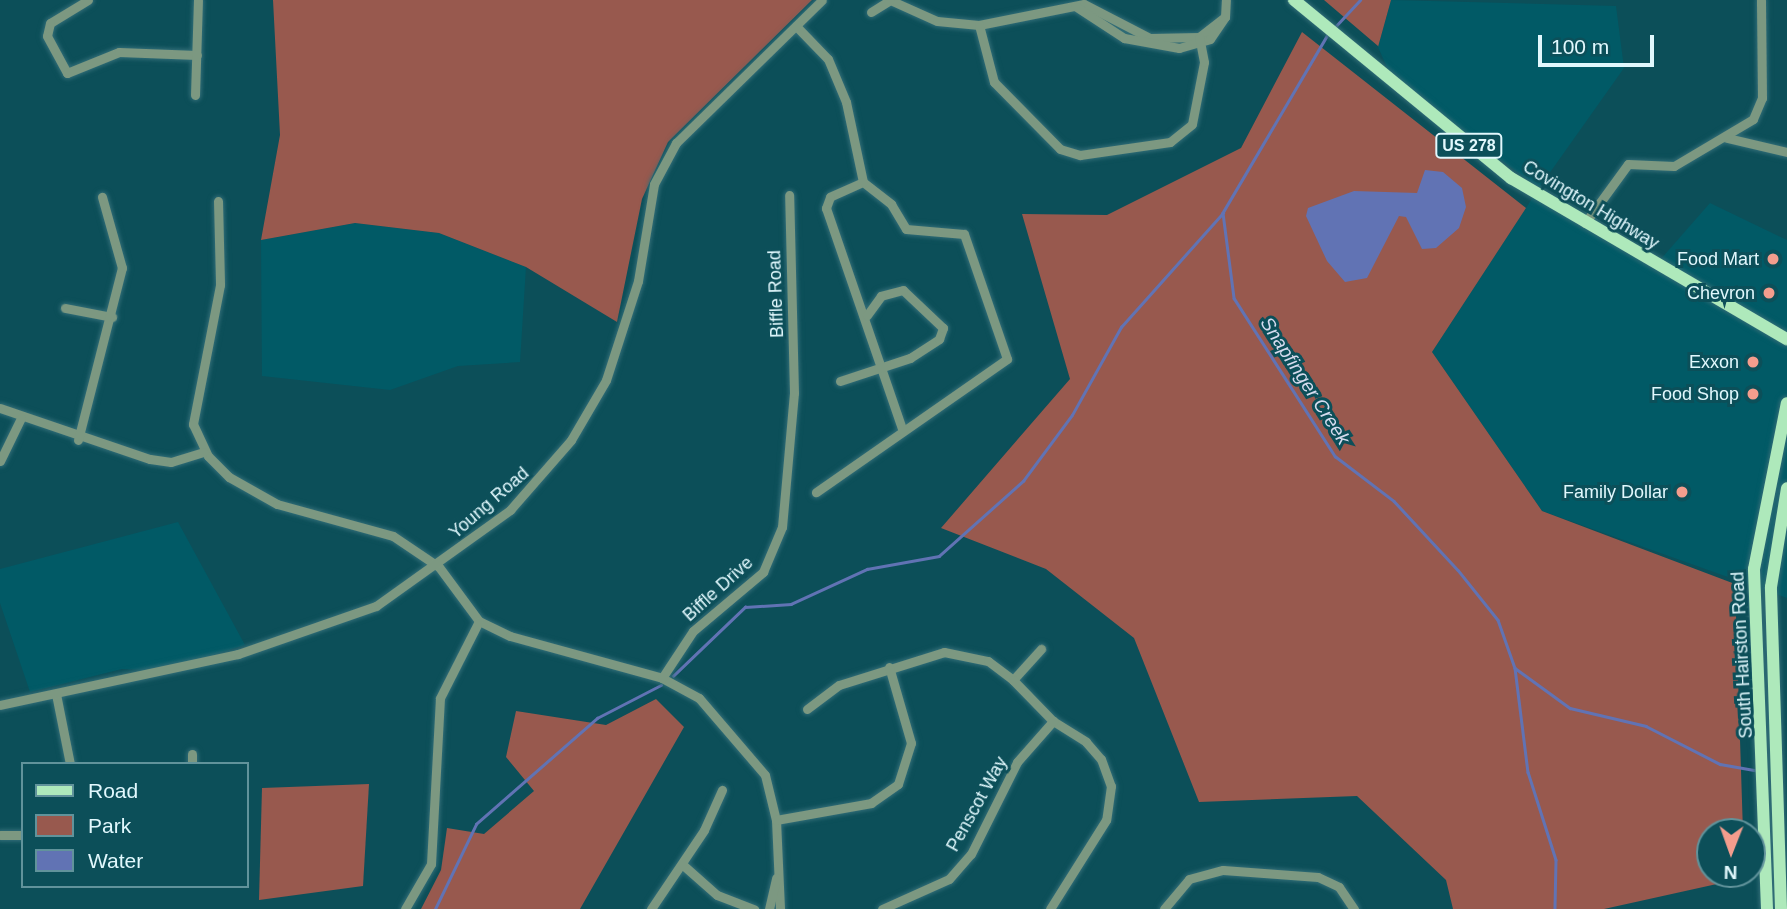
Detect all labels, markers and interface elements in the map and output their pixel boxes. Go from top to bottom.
scale bar [1542,21,1658,65]
text: 100 m [1551,35,1609,58]
road number: US 278 [1434,134,1504,158]
street label: Covington Highway [1519,156,1663,254]
place label: Food Mart [1677,248,1759,270]
street label: Biffle Road [764,250,788,338]
marker: Food Mart [1765,251,1781,267]
place label: Chevron [1687,282,1755,304]
marker: Chevron [1761,285,1777,301]
water label: Snapfinger Creek [1255,313,1355,449]
place label: Exxon [1689,351,1739,373]
marker: Exxon [1745,354,1761,370]
place label: Food Shop [1651,383,1739,405]
marker: Food Shop [1745,386,1761,402]
street label: Young Road [445,463,533,543]
place label: Family Dollar [1563,481,1668,503]
marker: Family Dollar [1674,484,1690,500]
street label: Biffle Drive [679,552,757,626]
street label: South Hairston Road [1727,571,1757,739]
street label: Penscot Way [942,753,1012,855]
legend [21,762,248,888]
text: Road [88,779,138,802]
text: Park [88,814,131,837]
north arrow [1696,818,1766,888]
text: Water [88,849,143,872]
text: N [1724,862,1738,883]

